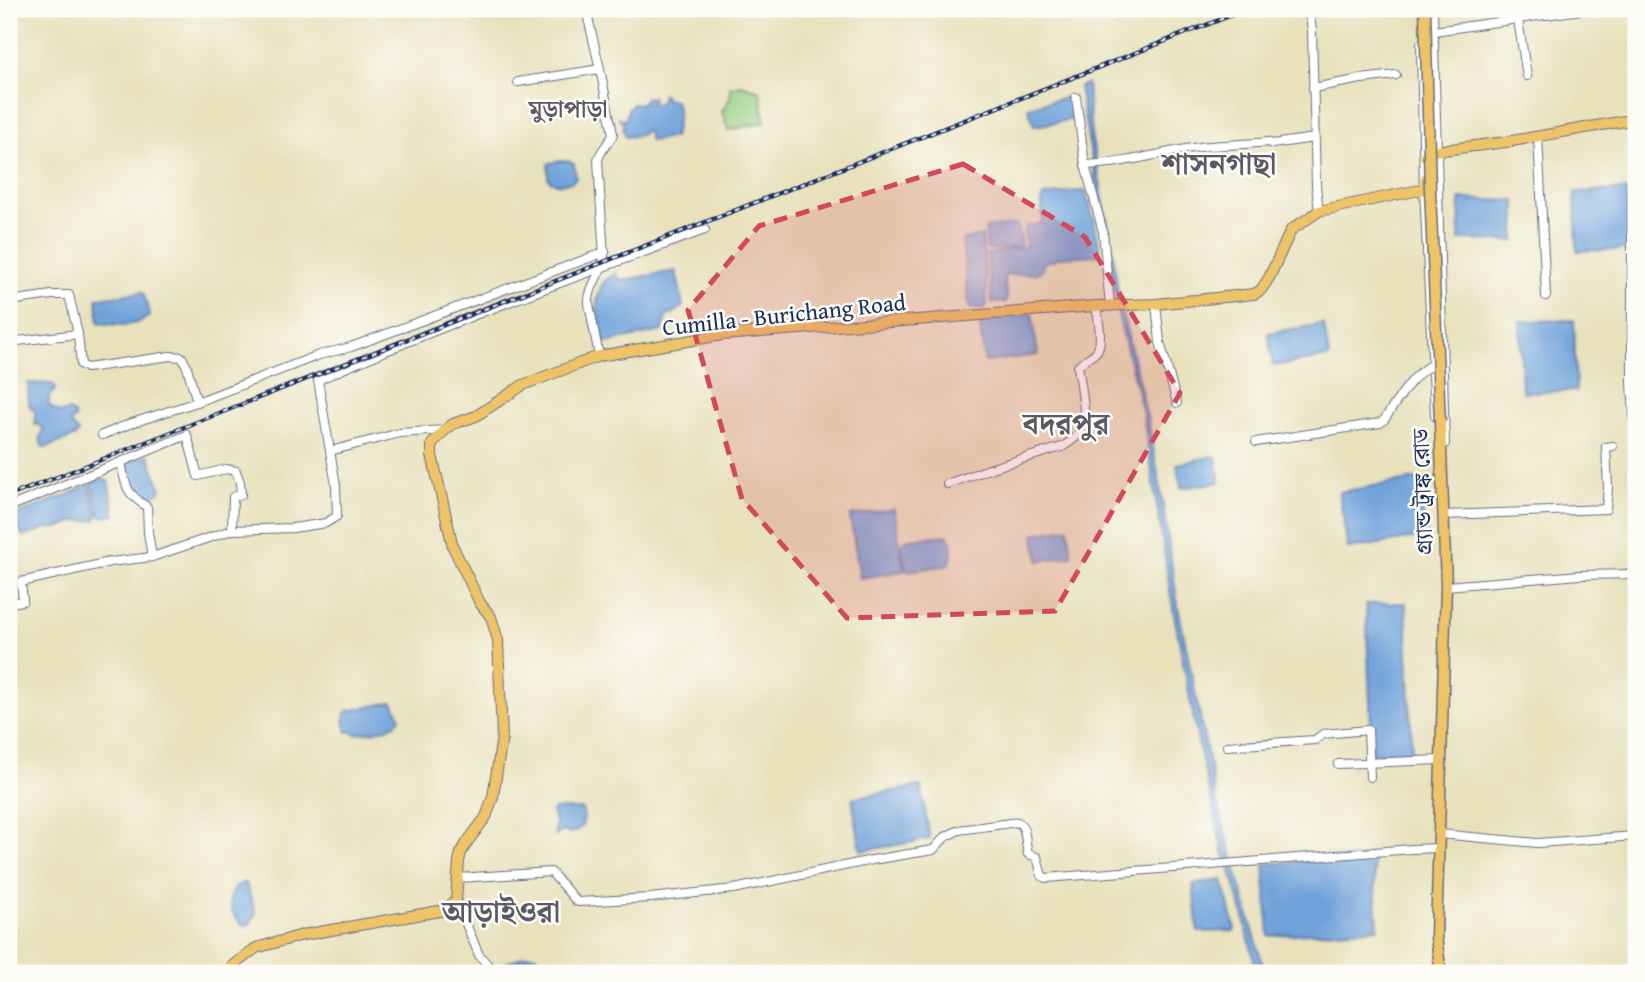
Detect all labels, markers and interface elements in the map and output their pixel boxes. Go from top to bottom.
district label: মুড়াপাড়া [528,91,607,126]
district label: শাসনগাছা [1160,141,1276,185]
street label: Cumilla - Burichang Road [661,285,908,343]
district label: বদরপুর [1021,401,1111,445]
street label: গ্র্যান্ড ট্রাঙ্ক রোড [1403,428,1441,556]
district label: আড়াইওরা [440,889,560,933]

